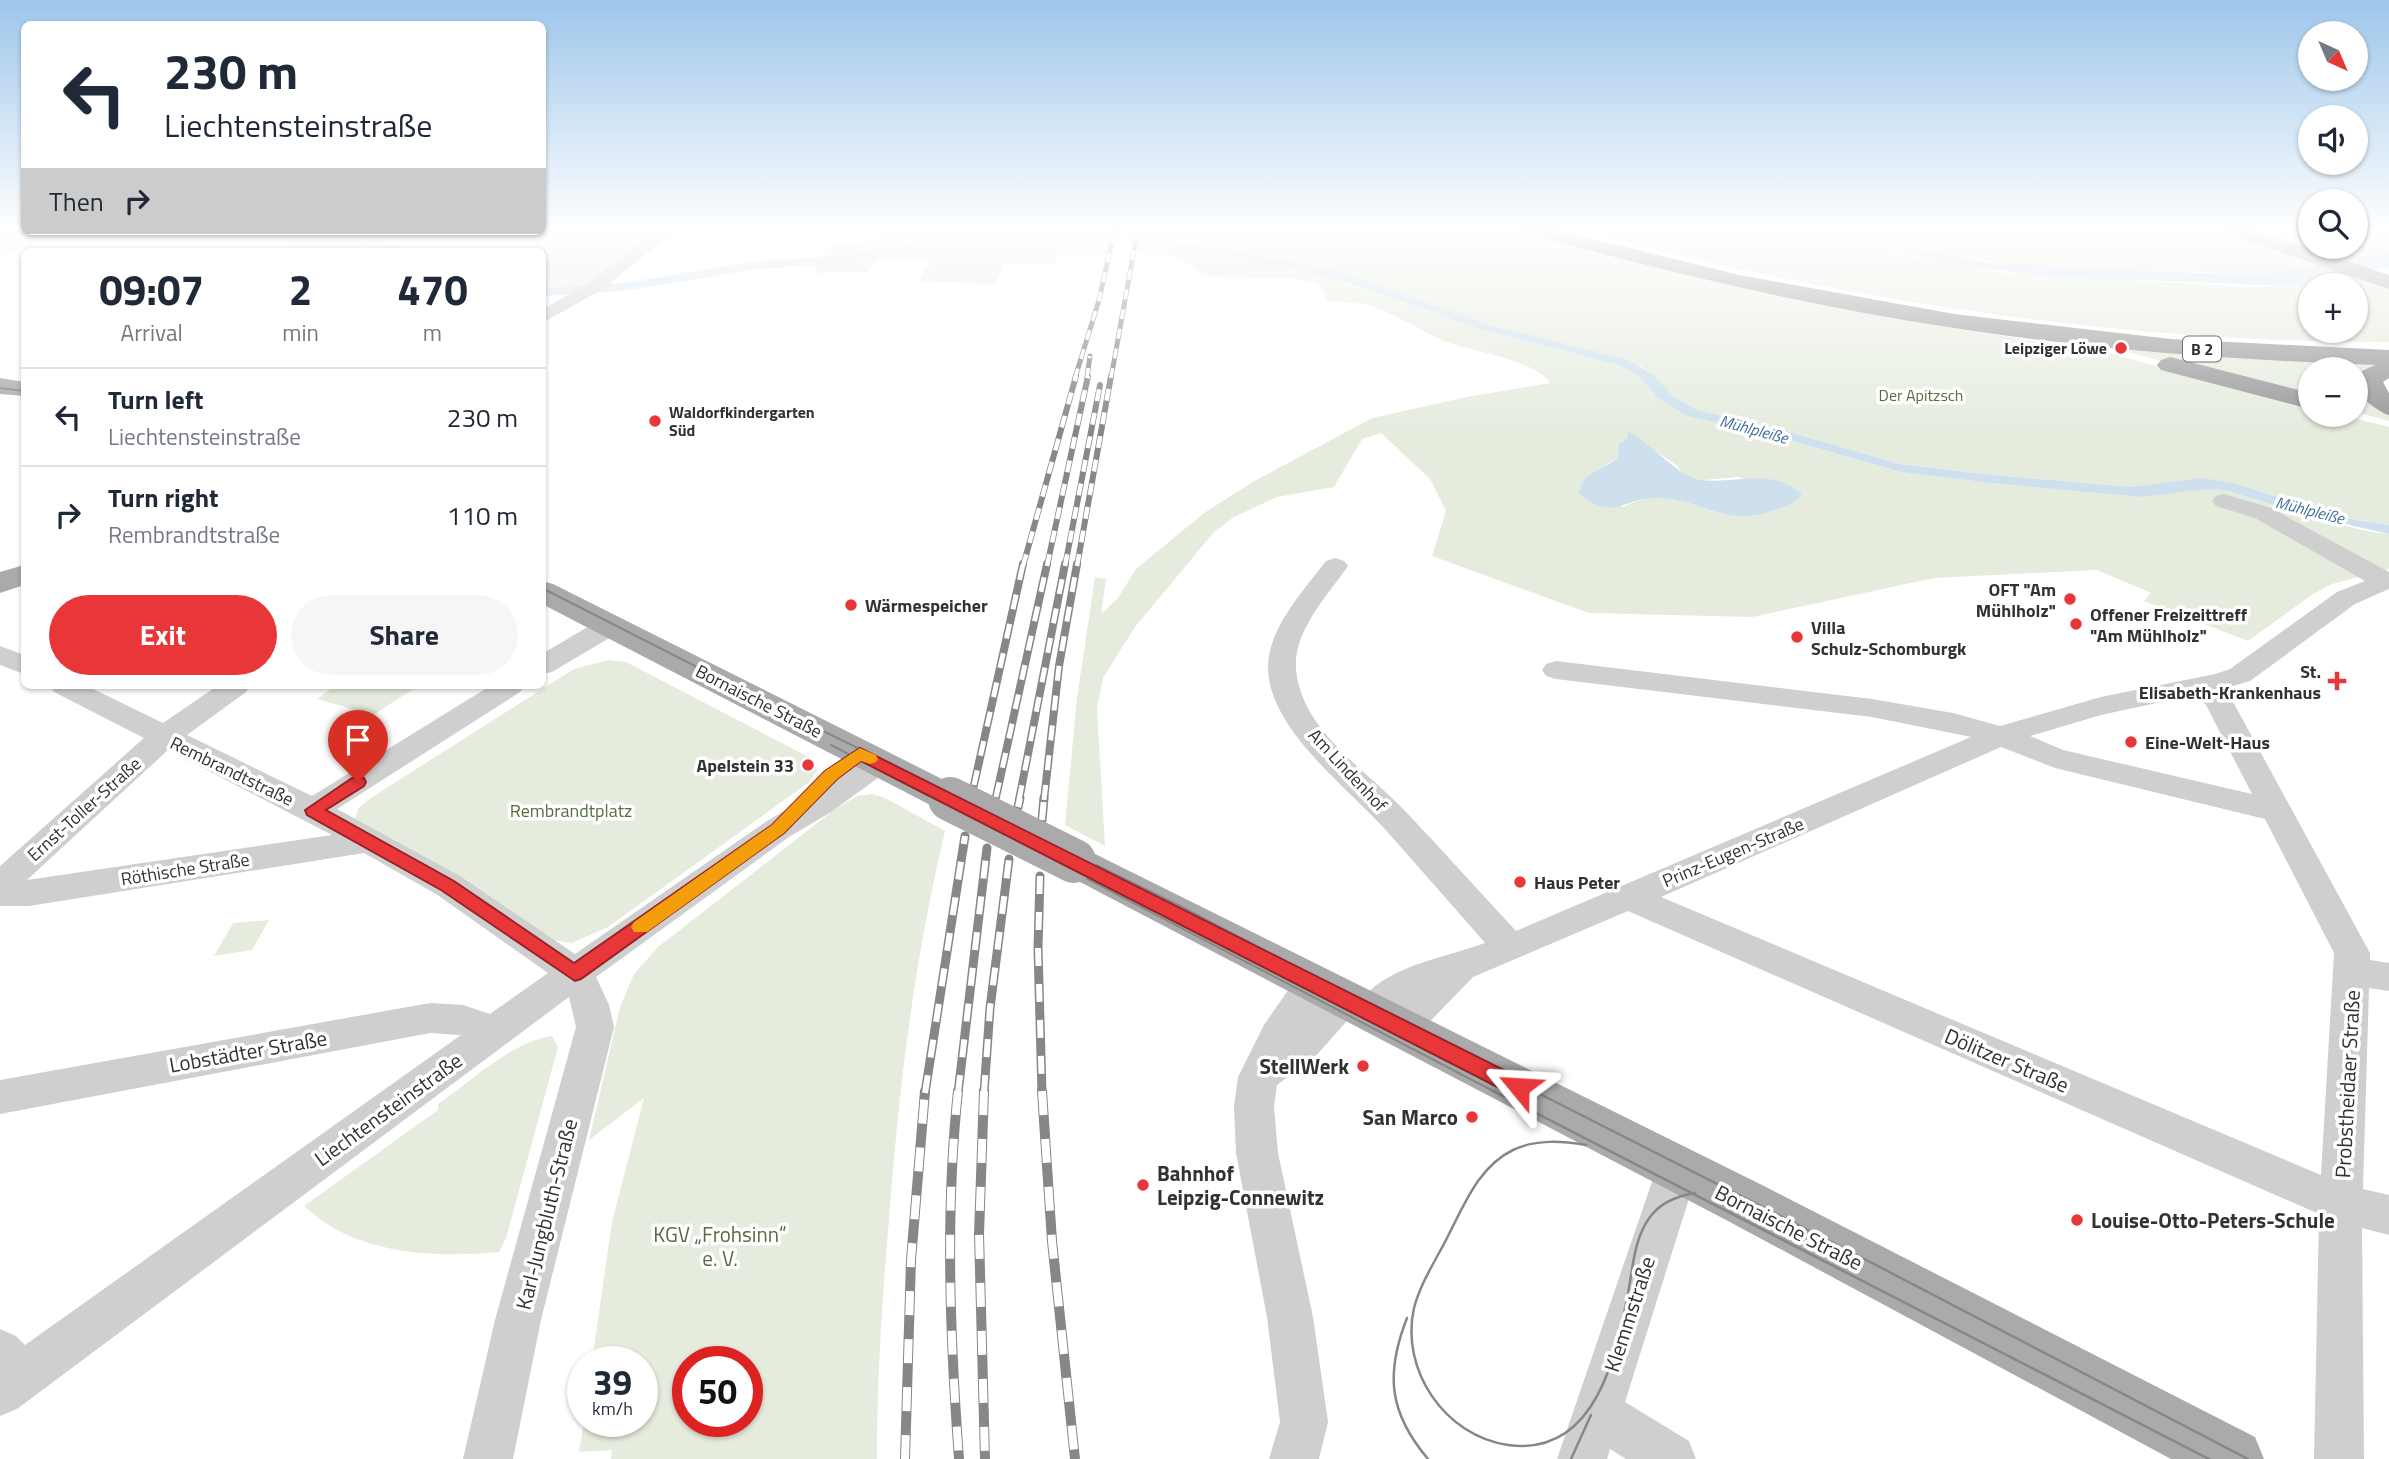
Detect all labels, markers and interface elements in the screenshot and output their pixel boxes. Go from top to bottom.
north arrow [2298,21,2368,91]
map controls [2298,21,2368,427]
text: 230 m [164,33,298,108]
icon: left [49,49,140,140]
text: Liechtensteinstraße [164,101,432,149]
button: sound [2298,105,2368,175]
text: Then [49,182,104,221]
icon: right [118,182,156,220]
button: search [2298,189,2368,259]
text: 09:07 [99,257,204,321]
text: 2 [289,257,312,321]
text: 470 [397,257,468,321]
button: + [2298,273,2368,343]
text: Arrival [120,315,183,350]
text: min [282,315,319,350]
text: m [423,315,442,350]
place label: Leipziger Löwe [2004,336,2107,360]
road number: B 2 [2183,336,2221,362]
marker: Leipziger Löwe [2113,340,2129,356]
button: − [2298,357,2368,427]
text: Turn left [108,380,203,419]
park label: Der Apitzsch [1879,383,1963,407]
icon: left [49,398,87,436]
text: 230 m [447,398,518,437]
place label: Waldorfkindergarten Süd [669,400,815,442]
water label: Mühlpleiße [1717,408,1792,450]
marker: Waldorfkindergarten Süd [647,413,663,429]
text: Liechtensteinstraße [108,419,301,454]
text: Turn right [108,478,219,517]
water label: Mühlpleiße [2273,490,2348,530]
icon: right [49,496,87,534]
text: 110 m [447,496,518,535]
text: Rembrandtstraße [108,517,280,552]
place label: OFT "Am Mühlholz" [1976,576,2056,624]
marker: OFT "Am Mühlholz" [2062,591,2078,607]
place label: Wärmespeicher [865,592,988,619]
button: Exit [49,595,277,675]
button: Share [291,595,518,675]
marker: Wärmespeicher [843,597,859,613]
place label: Offener Freizeittreff "Am Mühlholz" [2090,601,2248,649]
place label: Villa Schulz-Schomburgk [1811,614,1967,662]
marker: Offener Freizeittreff "Am Mühlholz" [2068,616,2084,632]
marker: Villa Schulz-Schomburgk [1789,629,1805,645]
street label: Bornaische Straße [691,657,827,745]
place label: St. Elisabeth-Krankenhaus [2139,658,2321,706]
marker: St. Elisabeth-Krankenhaus [2327,671,2347,691]
pin [328,710,388,782]
icon: arrive [339,721,377,759]
street label: Am Lindenhof [1302,722,1394,818]
street label: Rembrandtstraße [166,729,298,813]
place label: Eine-Welt-Haus [2145,729,2270,756]
marker: Eine-Welt-Haus [2123,734,2139,750]
street label: Ernst-Toller-Straße [21,750,147,868]
place label: Apelstein 33 [696,752,794,779]
marker: Apelstein 33 [800,757,816,773]
park label: Rembrandtplatz [510,797,632,824]
street label: Prinz-Eugen-Straße [1658,810,1808,894]
street label: Röthische Straße [119,846,251,892]
place label: Haus Peter [1534,869,1620,896]
marker: Haus Peter [1512,874,1528,890]
street label: Probstheidaer Straße [2326,989,2368,1179]
street label: Dölitzer Straße [1940,1019,2074,1101]
street label: Lobstädter Straße [167,1021,329,1081]
street label: Liechtensteinstraße [307,1044,469,1174]
place label: StellWerk [1260,1050,1349,1082]
position arrow [1482,1050,1556,1124]
marker: StellWerk [1355,1058,1371,1074]
place label: San Marco [1363,1101,1458,1133]
marker: San Marco [1464,1109,1480,1125]
street label: Karl-Jungbluth-Straße [507,1115,585,1313]
place label: Bahnhof Leipzig-Connewitz [1157,1157,1324,1213]
street label: Bornaische Straße [1710,1176,1868,1278]
marker: Bahnhof Leipzig-Connewitz [1135,1177,1151,1193]
place label: Louise-Otto-Peters-Schule [2091,1204,2335,1236]
marker: Louise-Otto-Peters-Schule [2069,1212,2085,1228]
park label: KGV „Frohsinn“ e. V. [653,1218,787,1274]
street label: Klemmstraße [1595,1252,1663,1376]
speed limit sign: 50 [672,1346,763,1437]
text: 39 [593,1355,632,1409]
text: km/h [592,1395,633,1422]

